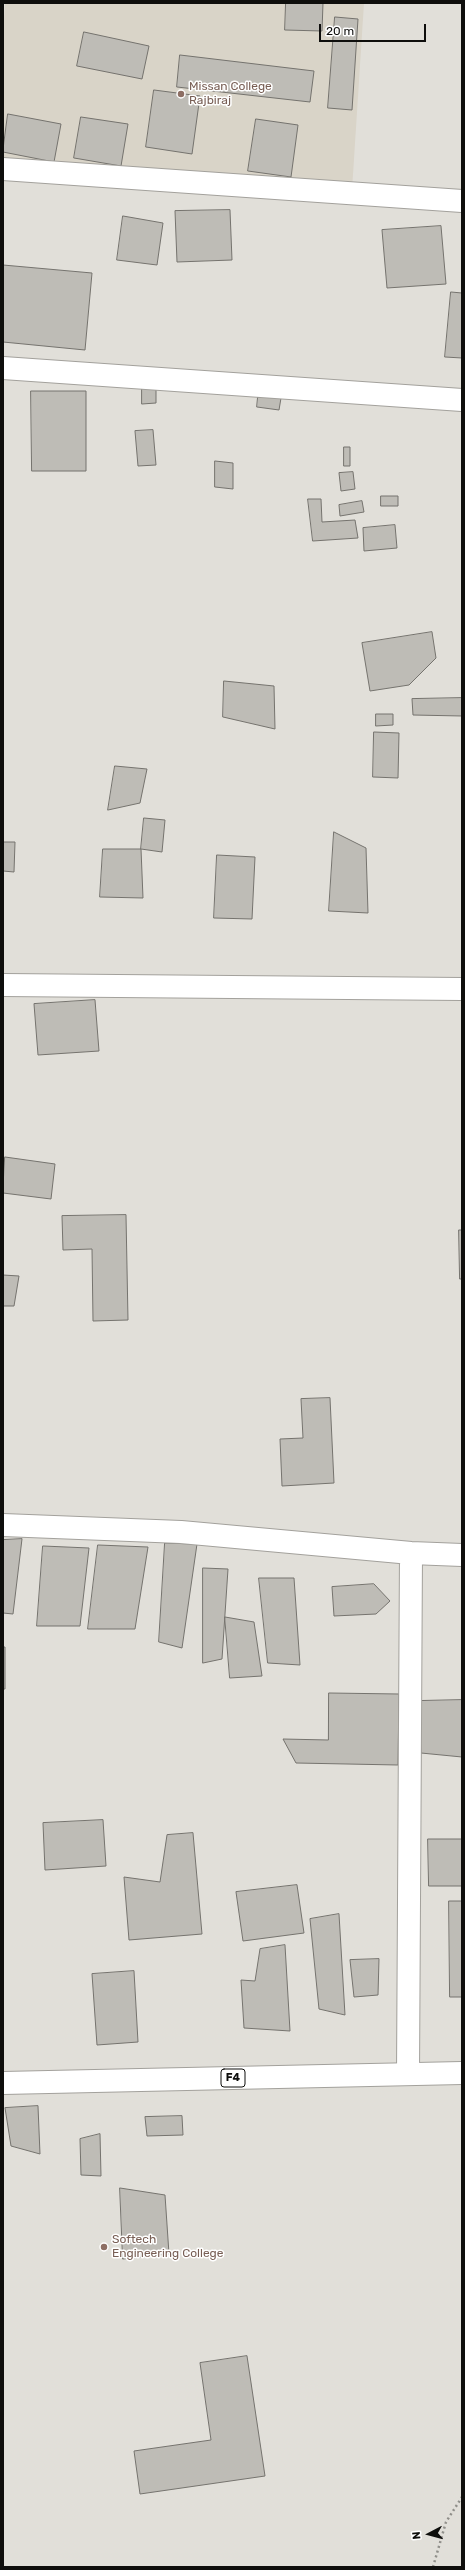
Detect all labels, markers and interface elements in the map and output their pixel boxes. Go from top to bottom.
scale bar [321,16,428,42]
text: 20 m [326,24,354,38]
place label: Missan College Rajbiraj [189,80,272,108]
marker: Missan College Rajbiraj [176,89,186,99]
road number: F4 [221,2069,245,2087]
place label: Softech Engineering College [112,2233,223,2261]
marker: Softech Engineering College [99,2242,109,2252]
north arrow [409,2514,449,2554]
text: N [410,2531,423,2540]

